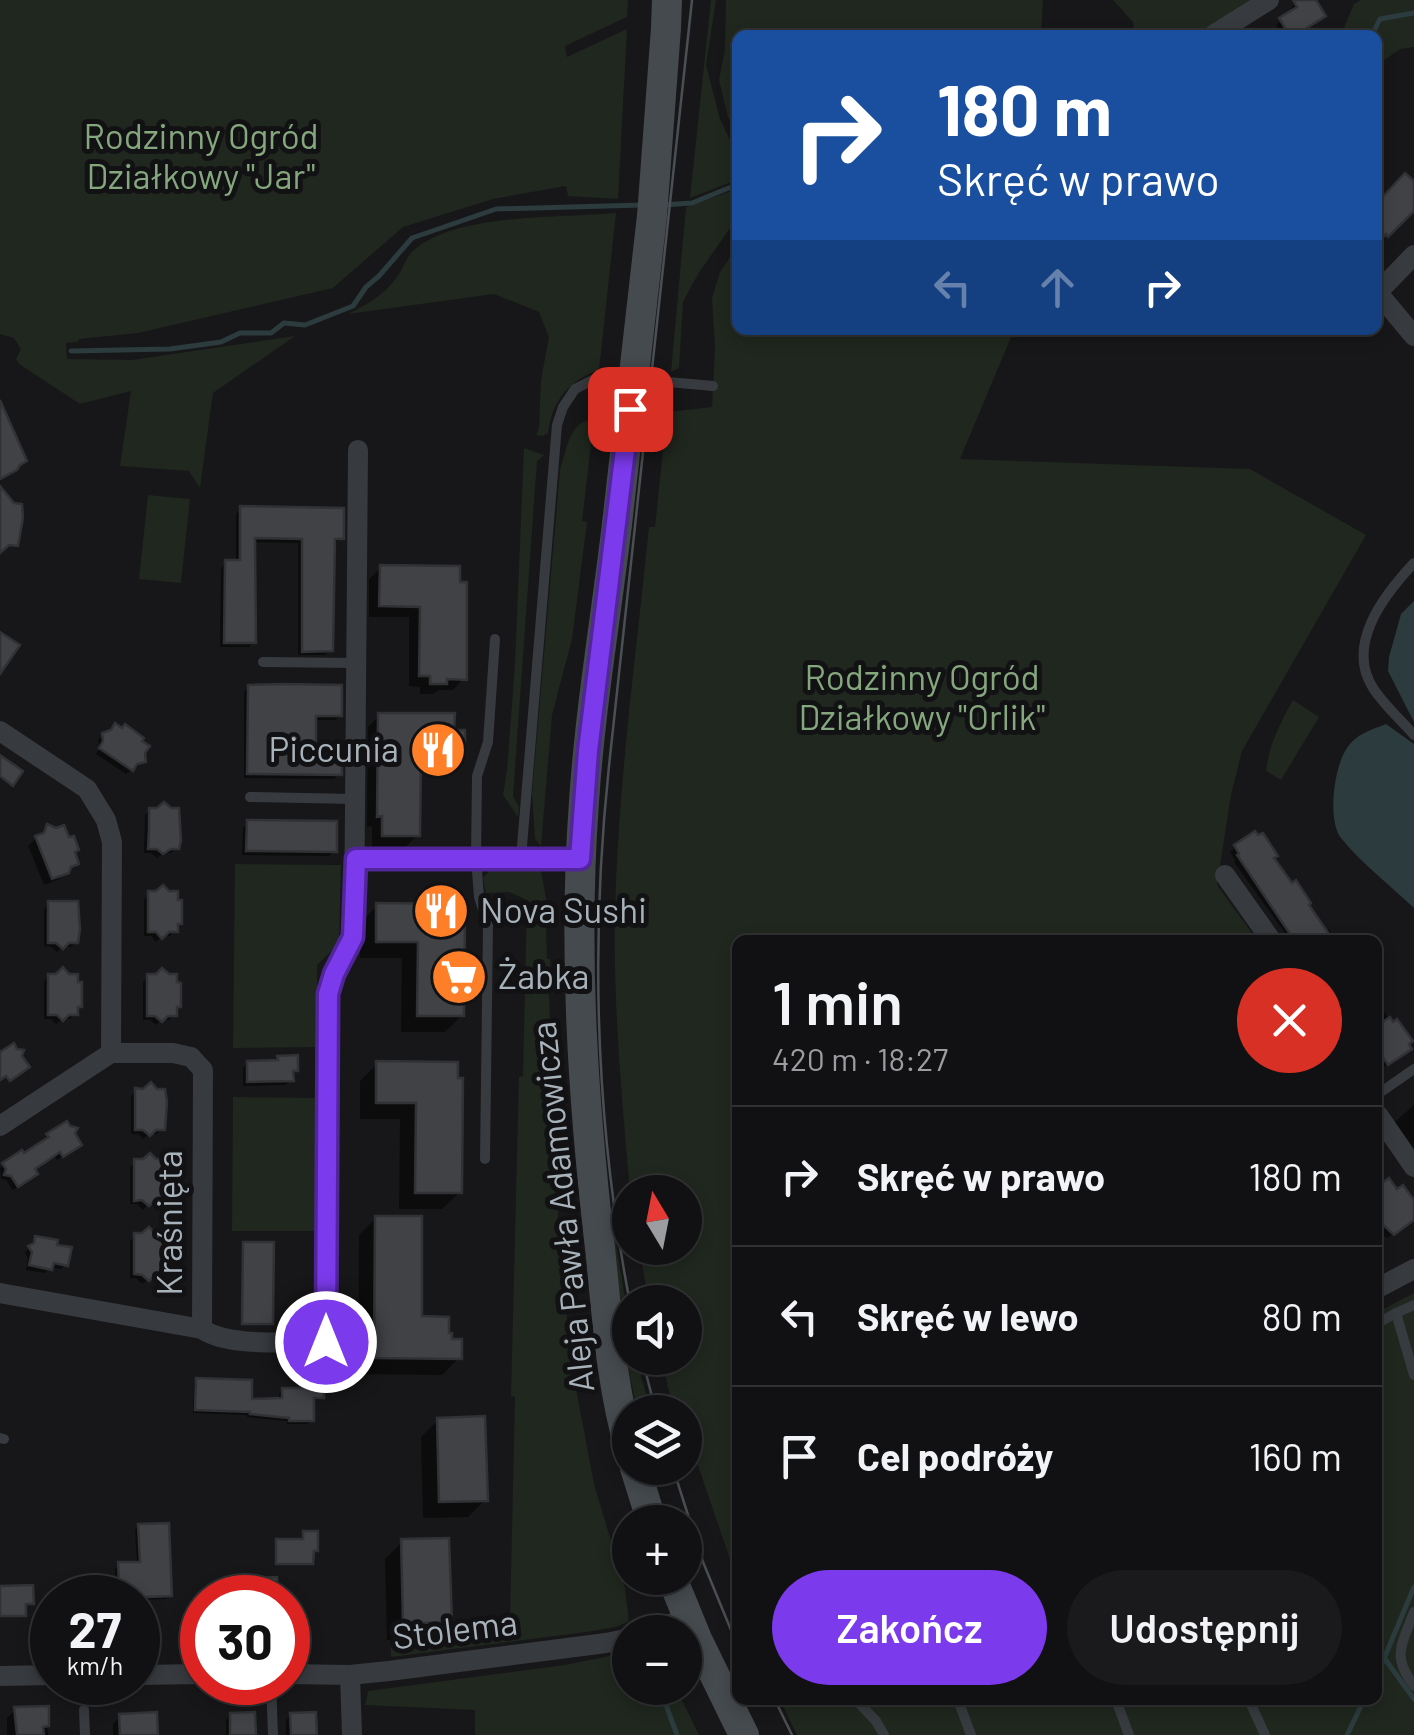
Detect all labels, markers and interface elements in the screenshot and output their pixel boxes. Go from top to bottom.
text: 180 m [937,66,1112,150]
icon: right [772,70,902,200]
park label: Rodzinny Ogród Działkowy "Jar" [83,114,319,196]
text: Skręć w prawo [937,151,1220,205]
icon: left [925,260,980,315]
icon: ahead [1030,260,1085,315]
icon: right [1135,260,1190,315]
pin [588,367,673,452]
icon: arrive [603,382,658,437]
park label: Rodzinny Ogród Działkowy "Orlik" [798,655,1046,737]
restaurant icon: Piccunia [408,720,468,780]
place label: Piccunia [269,727,399,769]
restaurant icon: Nova Sushi [411,881,471,941]
place label: Nova Sushi [480,888,647,930]
supermarket icon: Żabka [429,947,489,1007]
place label: Żabka [498,954,589,996]
text: 1 min [772,965,903,1037]
button: close [1237,968,1342,1073]
street label: Aleja Pawła Adamowicza [521,1020,601,1395]
text: 420 m · 18:27 [772,1039,948,1077]
icon: right [772,1149,827,1204]
street label: Kraśnięta [147,1150,189,1296]
text: Skręć w prawo [857,1153,1105,1199]
text: 180 m [1248,1153,1342,1199]
north arrow [612,1175,702,1265]
map controls [612,1175,702,1705]
button: sound [612,1285,702,1375]
icon: left [772,1289,827,1344]
position arrow [274,1290,378,1394]
text: Skręć w lewo [857,1293,1079,1339]
text: 80 m [1262,1293,1342,1339]
button: layers [612,1395,702,1485]
icon: arrive [772,1429,827,1484]
text: Cel podróży [857,1433,1053,1479]
text: 160 m [1249,1433,1342,1479]
button: + [612,1505,702,1595]
button: Zakończ [772,1570,1047,1685]
button: Udostępnij [1067,1570,1342,1685]
speed limit sign: 30 [180,1575,310,1705]
text: 27 [69,1598,121,1658]
street label: Stolema [390,1600,519,1656]
button: − [612,1615,702,1705]
text: km/h [67,1650,123,1680]

